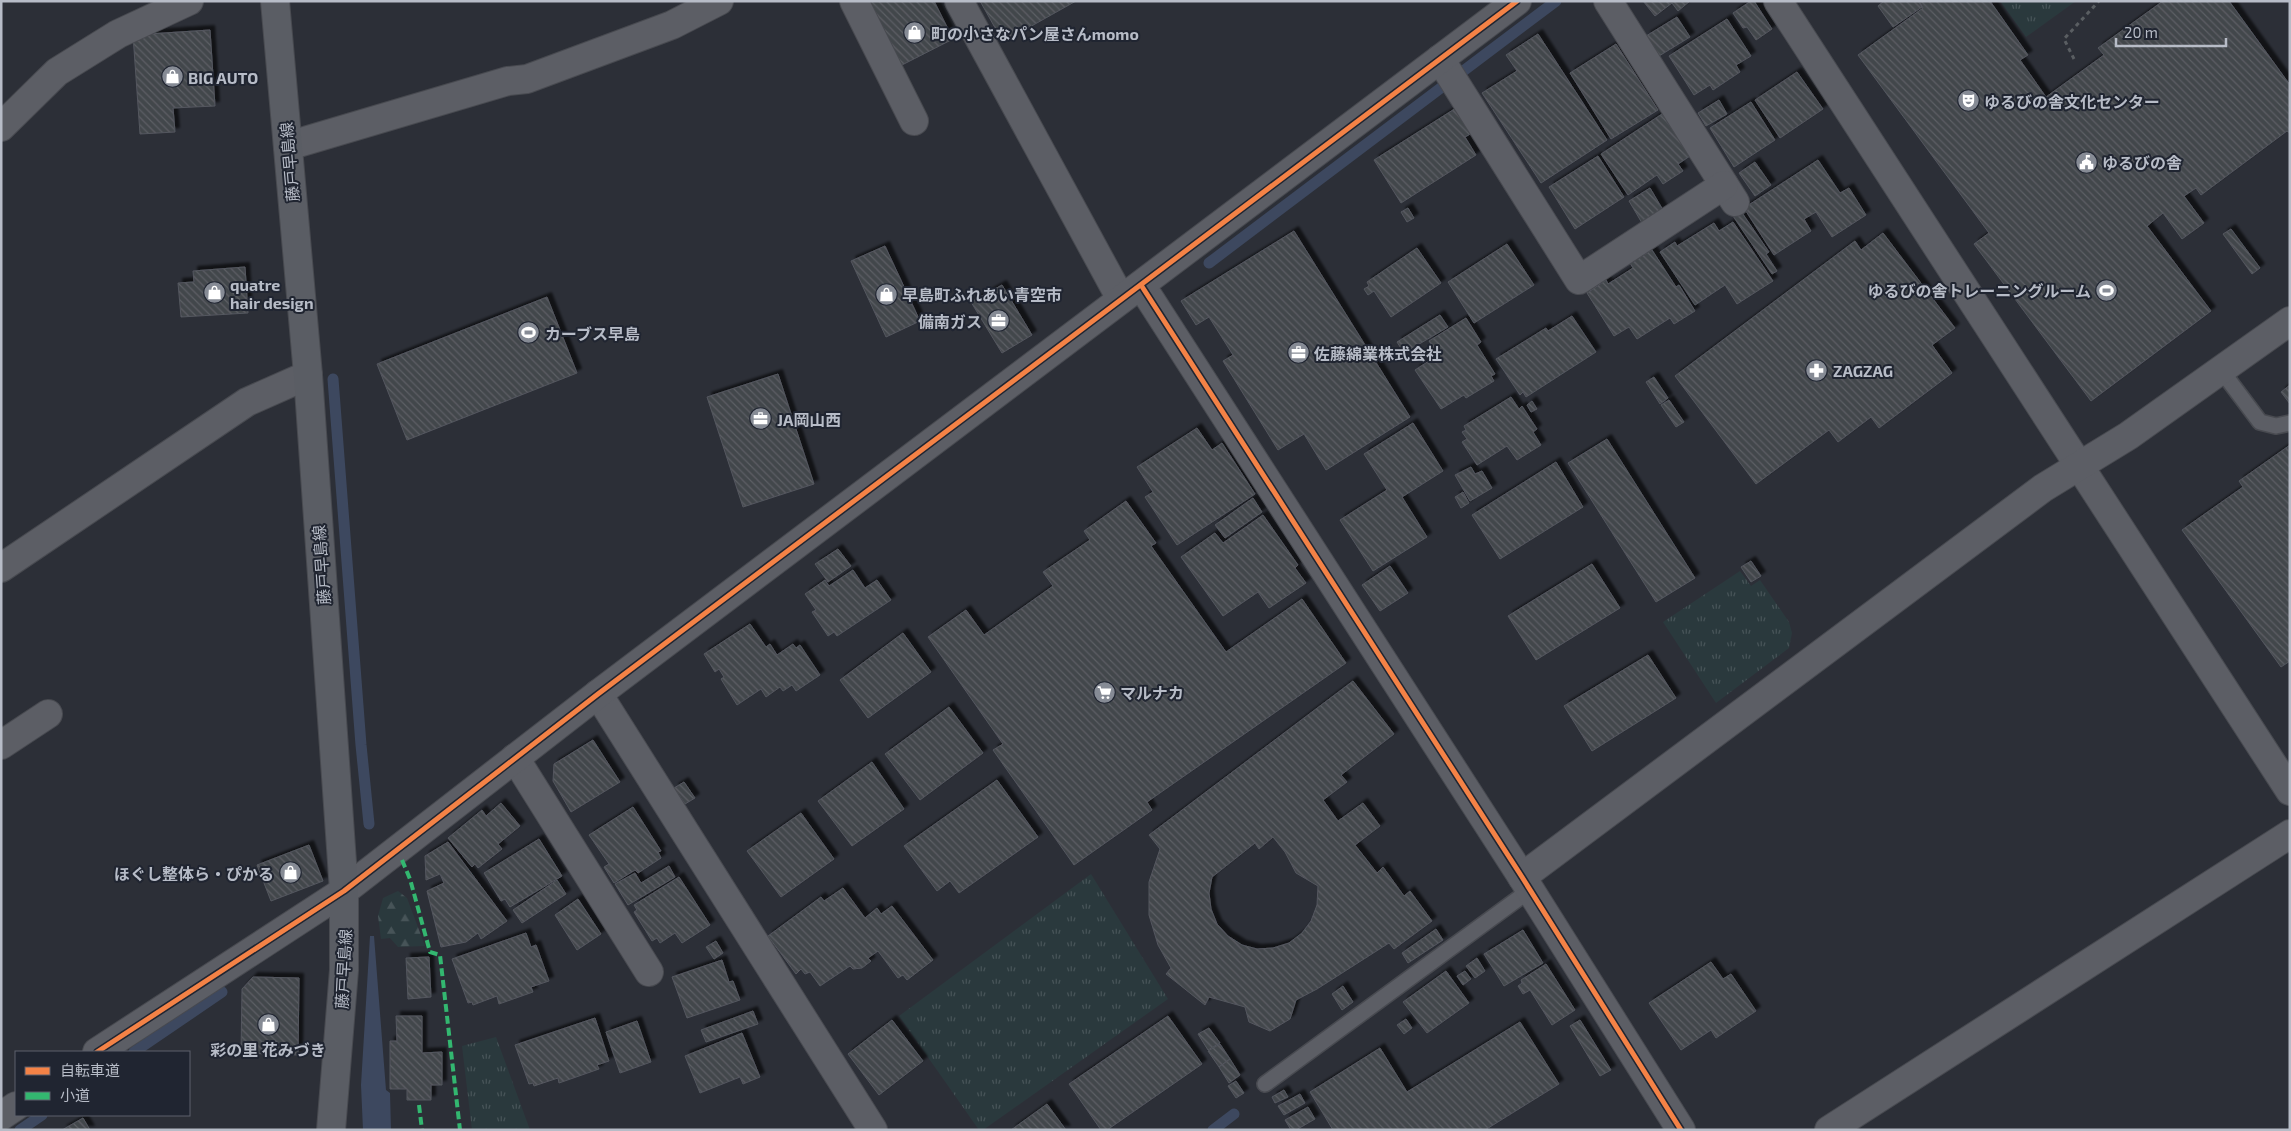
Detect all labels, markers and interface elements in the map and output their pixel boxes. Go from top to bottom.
scale bar [2116,15,2226,47]
shop icon: 町の小さなパン屋さんmomo [903,21,927,45]
text: 20 m [2124,23,2158,41]
place label: 町の小さなパン屋さんmomo [931,24,1139,43]
shop icon: BIG AUTO [160,65,184,89]
place label: BIG AUTO [188,68,258,87]
theatre icon: ゆるびの舎文化センター [1956,89,1980,113]
place label: ゆるびの舎文化センター [1984,92,2160,111]
street label: 藤戸早島線 [276,121,302,203]
public building icon: ゆるびの舎 [2074,150,2098,174]
place label: ゆるびの舎 [2102,153,2182,172]
place label: quatre hair design [230,275,314,312]
sports icon: ゆるびの舎トレーニングルーム [2095,278,2119,302]
shop icon: quatre hair design [202,281,226,305]
place label: ゆるびの舎トレーニングルーム [1867,281,2091,300]
shop icon: 早島町ふれあい青空市 [874,282,898,306]
place label: 早島町ふれあい青空市 [902,285,1062,304]
office icon: 備南ガス [986,309,1010,333]
place label: 備南ガス [918,312,982,331]
sports icon: カーブス早島 [517,321,541,345]
place label: カーブス早島 [545,324,640,343]
office icon: 佐藤綿業株式会社 [1286,341,1310,365]
place label: 佐藤綿業株式会社 [1313,344,1442,363]
pharmacy icon: ZAGZAG [1805,358,1829,382]
place label: ZAGZAG [1833,361,1893,380]
office icon: JA岡山西 [749,407,773,431]
place label: JA岡山西 [777,410,841,429]
street label: 藤戸早島線 [309,524,333,606]
supermarket icon: マルナカ [1092,680,1116,704]
place label: マルナカ [1120,683,1184,702]
shop icon: ほぐし整体ら・ぴかる [278,861,302,885]
place label: ほぐし整体ら・ぴかる [114,864,274,883]
street label: 藤戸早島線 [331,929,355,1009]
shop icon: 彩の里 花みづき [256,1013,280,1037]
place label: 彩の里 花みづき [210,1040,326,1059]
legend [15,1051,190,1116]
text: 自転車道 [60,1061,120,1079]
text: 小道 [60,1086,90,1104]

